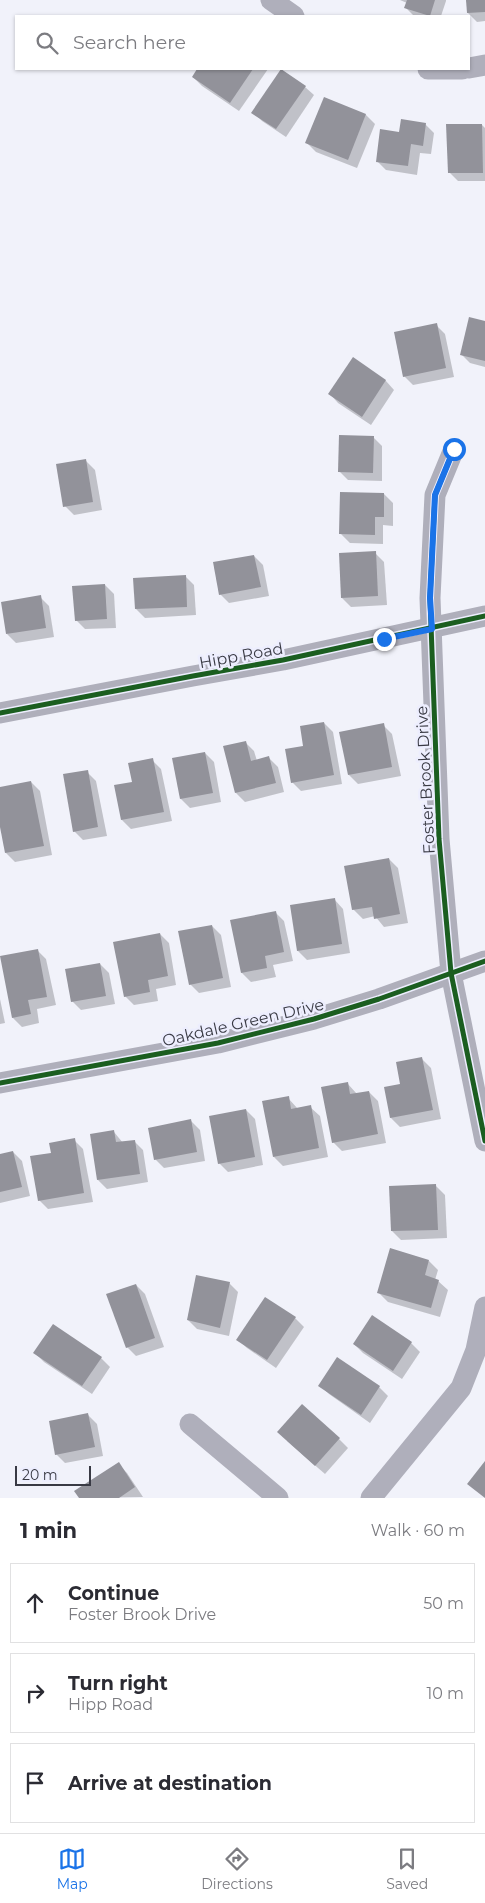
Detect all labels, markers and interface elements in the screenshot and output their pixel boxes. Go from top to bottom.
search box [15,15,470,70]
icon: search [33,29,61,57]
text: Search here [73,31,186,54]
route start [443,438,466,461]
route end [373,628,396,651]
street label: Hipp Road [198,639,285,672]
street label: Foster Brook Drive [412,705,439,854]
street label: Oakdale Green Drive [160,995,326,1050]
scale bar [15,1463,91,1486]
text: 20 m [22,1466,58,1484]
text: 1 min [20,1518,77,1543]
text: Walk · 60 m [371,1521,465,1540]
text: Continue [68,1582,159,1605]
icon: ahead [21,1589,49,1617]
text: 50 m [423,1594,464,1613]
text: Foster Brook Drive [68,1605,216,1624]
text: Turn right [68,1672,168,1695]
icon: right [21,1679,49,1707]
text: 10 m [426,1684,464,1703]
text: Hipp Road [68,1695,153,1714]
icon: arrive [21,1769,49,1797]
text: Arrive at destination [68,1772,272,1795]
tab: Map [57,1845,88,1893]
tab: Directions [201,1845,273,1893]
tab: Saved [386,1845,428,1893]

